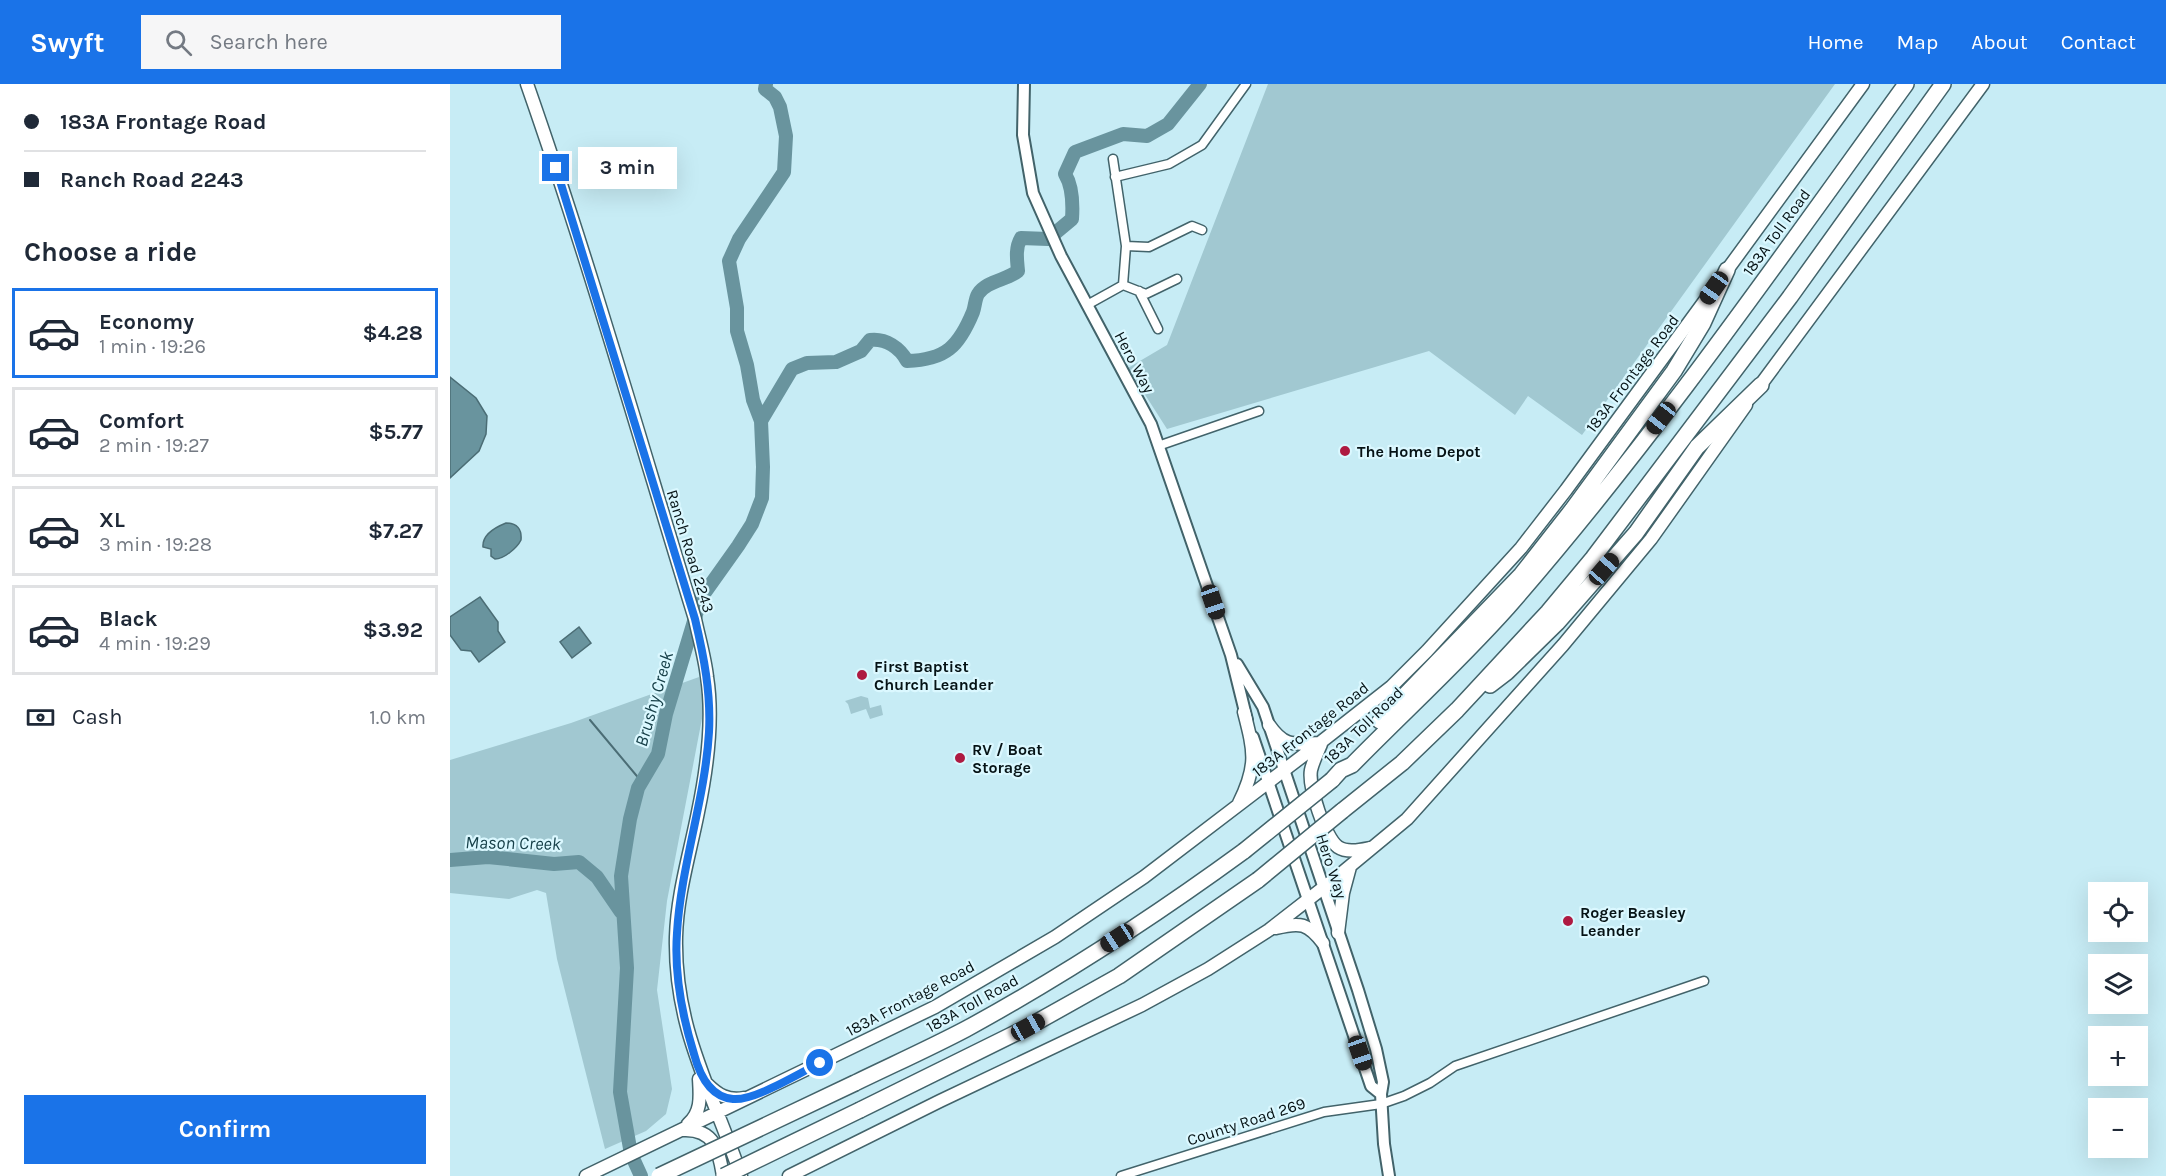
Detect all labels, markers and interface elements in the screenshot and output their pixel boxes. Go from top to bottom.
search box [141,15,561,69]
text: Swyft [30,26,105,59]
icon: search [162,26,195,59]
text: Search here [210,29,328,55]
text: Home [1808,30,1864,54]
text: Map [1897,30,1938,54]
text: About [1971,30,2028,54]
text: Contact [2061,30,2136,54]
text: 183A Frontage Road [60,109,266,135]
callout: 3 min [577,147,676,189]
route end [542,154,569,181]
text: 3 min [600,156,655,179]
text: Ranch Road 2243 [60,167,244,193]
street label: 183A Toll Road [1739,185,1814,279]
text: Choose a ride [24,236,197,268]
car [1696,268,1732,308]
icon: car [27,306,81,360]
text: Economy [99,309,194,335]
street label: 183A Frontage Road [1582,311,1683,436]
text: $4.28 [362,320,423,346]
street label: Hero Way [1110,328,1159,397]
text: 1 min · 19:26 [99,335,206,358]
car [1643,398,1679,438]
icon: car [27,405,81,459]
text: Comfort [99,408,184,434]
text: $5.77 [368,419,423,445]
text: 2 min · 19:27 [99,434,209,457]
place label: The Home Depot [1357,442,1481,461]
marker: The Home Depot [1338,444,1352,458]
street label: Ranch Road 2243 [663,487,718,615]
icon: car [27,504,81,558]
text: XL [99,507,125,533]
text: $7.27 [368,518,423,544]
text: 3 min · 19:28 [99,533,212,556]
car [1585,550,1623,588]
car [1199,582,1227,622]
icon: car [27,603,81,657]
text: Black [99,606,158,632]
text: $3.92 [363,617,423,643]
text: 4 min · 19:29 [99,632,211,655]
water label: Brushy Creek [630,648,678,749]
place label: First Baptist Church Leander [874,657,994,694]
marker: First Baptist Church Leander [855,668,869,682]
street label: 183A Frontage Road [1248,678,1372,781]
street label: 183A Toll Road [1320,683,1407,768]
icon: cash [24,701,57,734]
text: Cash [72,704,122,730]
text: 1.0 km [369,706,426,729]
place label: RV / Boat Storage [972,740,1043,777]
marker: RV / Boat Storage [953,751,967,765]
water label: Mason Creek [465,831,562,855]
street label: Hero Way [1312,831,1351,902]
map controls [2088,882,2148,1158]
button: locate [2088,882,2148,942]
place label: Roger Beasley Leander [1580,903,1686,940]
marker: Roger Beasley Leander [1561,914,1575,928]
car [1097,921,1137,955]
button: layers [2088,954,2148,1014]
street label: 183A Frontage Road [843,957,978,1040]
street label: 183A Toll Road [923,970,1022,1037]
car [1008,1010,1048,1044]
button: + [2088,1026,2148,1086]
car [1346,1033,1374,1073]
route start [806,1049,833,1076]
street label: County Road 269 [1184,1093,1308,1150]
button: Confirm [24,1095,426,1164]
button: − [2088,1098,2148,1158]

